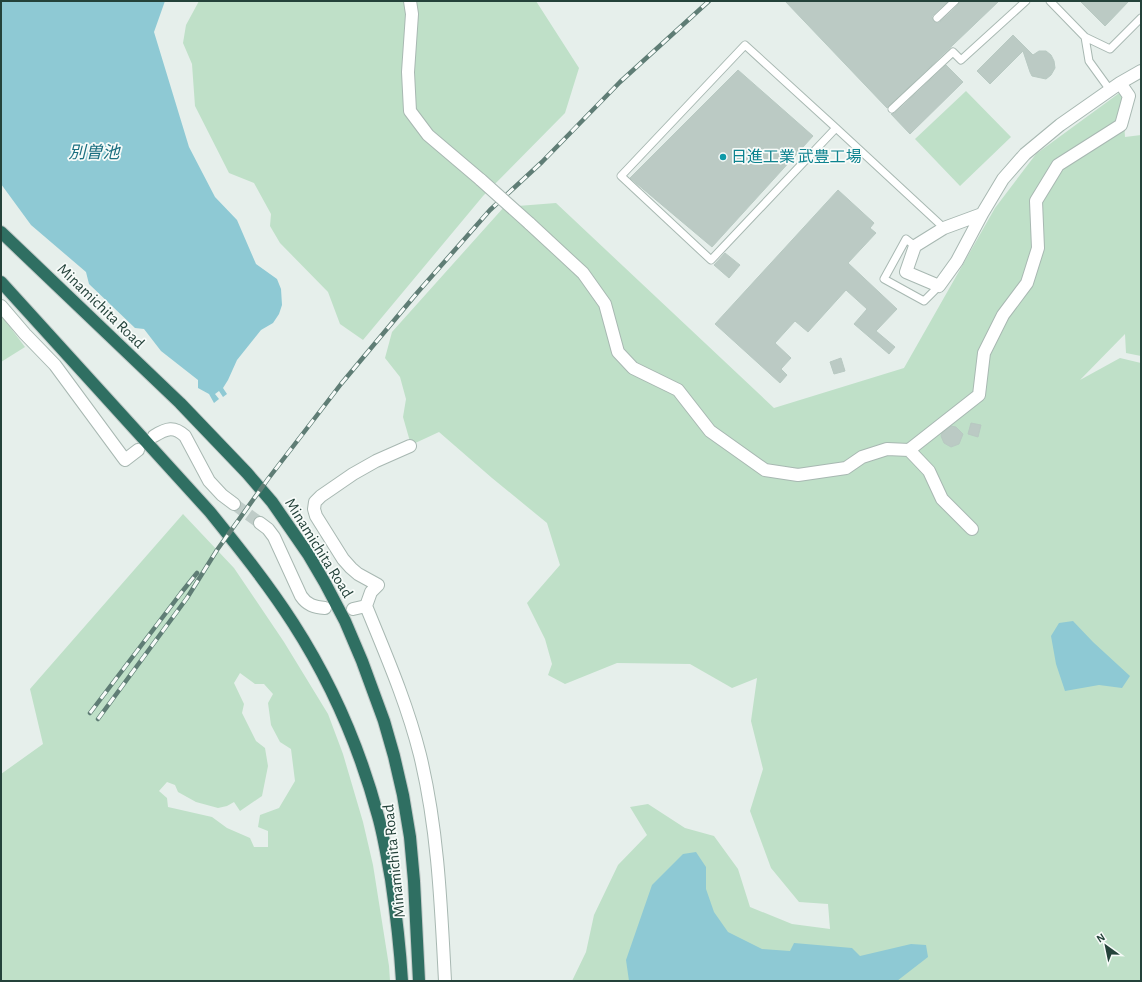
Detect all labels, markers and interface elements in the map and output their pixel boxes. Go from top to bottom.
water label: 別曽池 [69,143,121,161]
place label: 日進工業 武豊工場 [731,148,862,165]
marker: 日進工業 武豊工場 [718,152,728,162]
street label: Minamichita Road [54,261,148,351]
street label: Minamichita Road [282,495,356,601]
street label: Minamichita Road [380,803,408,919]
north arrow [1086,926,1126,966]
text: N [1095,931,1107,945]

